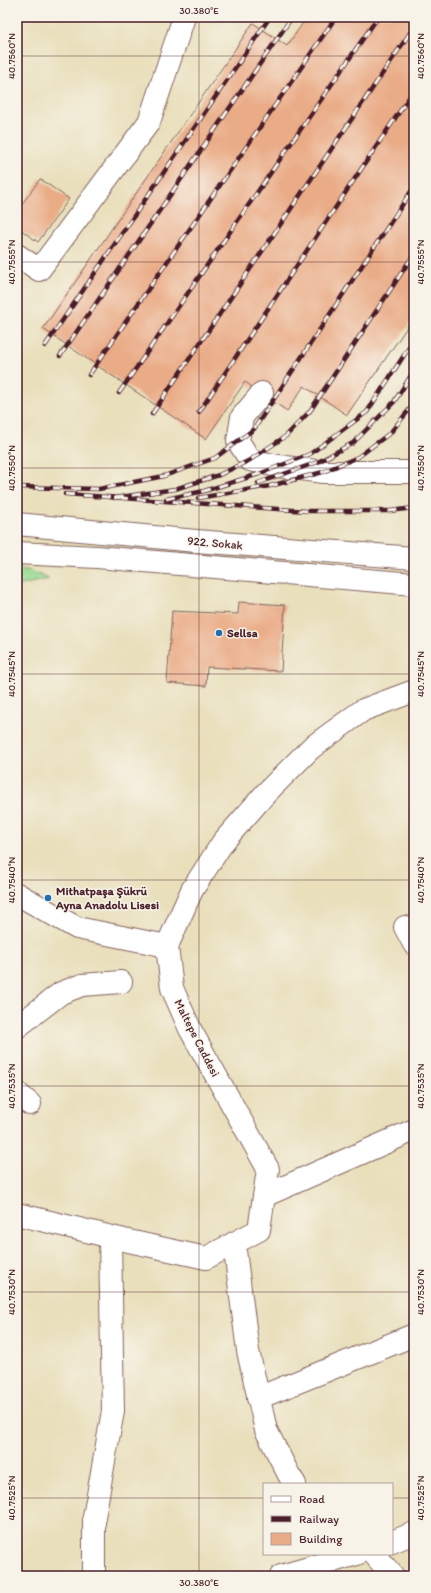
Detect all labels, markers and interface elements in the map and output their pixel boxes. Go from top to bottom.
text: 30.380°E [179,4,219,17]
text: 40.7560°N [5,33,18,79]
text: 40.7560°N [414,33,427,79]
text: 40.7555°N [5,239,18,285]
text: 40.7555°N [414,239,427,285]
text: 40.7550°N [5,445,18,491]
text: 40.7550°N [414,445,427,491]
street label: 922. Sokak [187,534,243,552]
place label: Sellsa [227,626,258,640]
marker: Sellsa [214,628,224,638]
text: 40.7545°N [5,651,18,697]
text: 40.7545°N [414,651,427,697]
text: 40.7540°N [5,856,18,903]
text: 40.7540°N [414,856,427,903]
place label: Mithatpaşa Şükrü Ayna Anadolu Lisesi [55,884,159,913]
marker: Mithatpaşa Şükrü Ayna Anadolu Lisesi [43,893,53,903]
street label: Maltepe Caddesi [171,997,223,1079]
text: 40.7535°N [5,1063,18,1109]
text: 40.7535°N [414,1063,427,1109]
text: 40.7530°N [5,1269,18,1315]
text: 40.7530°N [414,1269,427,1315]
text: 40.7525°N [5,1475,18,1521]
text: 40.7525°N [414,1475,427,1521]
legend [263,1483,393,1555]
text: Road [299,1492,325,1506]
text: Railway [299,1512,339,1526]
text: Building [299,1532,343,1546]
text: 30.380°E [179,1576,219,1589]

